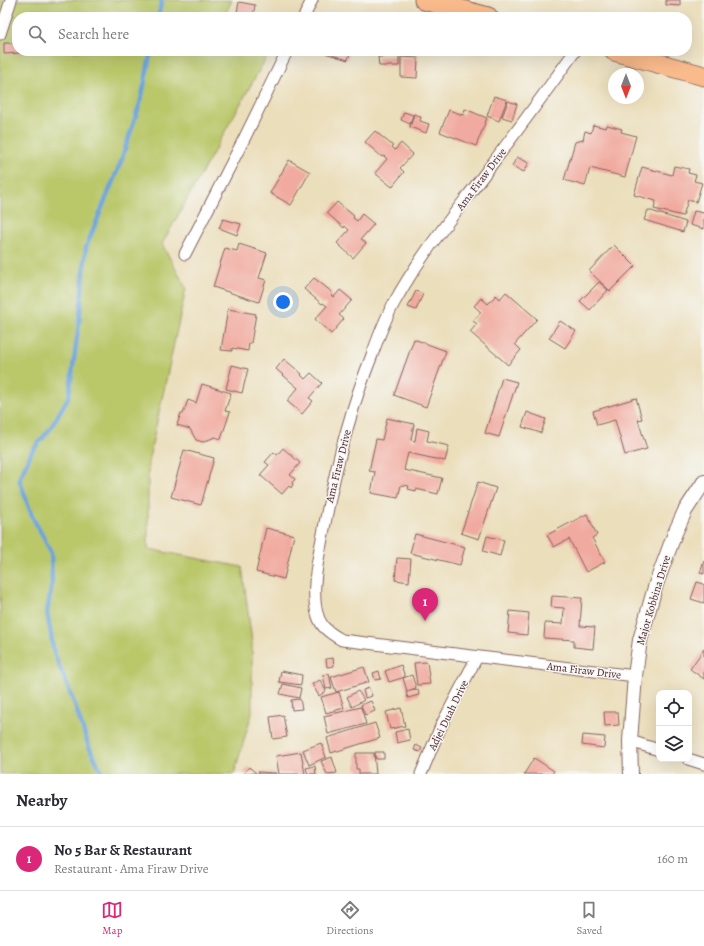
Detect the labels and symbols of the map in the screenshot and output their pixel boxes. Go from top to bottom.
north arrow [608,68,644,104]
street label: Ama Firaw Drive [452,145,510,214]
your location [273,292,293,312]
street label: Ama Firaw Drive [322,428,355,505]
street label: Major Kobbina Drive [633,553,674,647]
pin: 1 [412,588,438,621]
street label: Ama Firaw Drive [545,658,622,683]
street label: Adjei Duah Drive [424,677,472,754]

